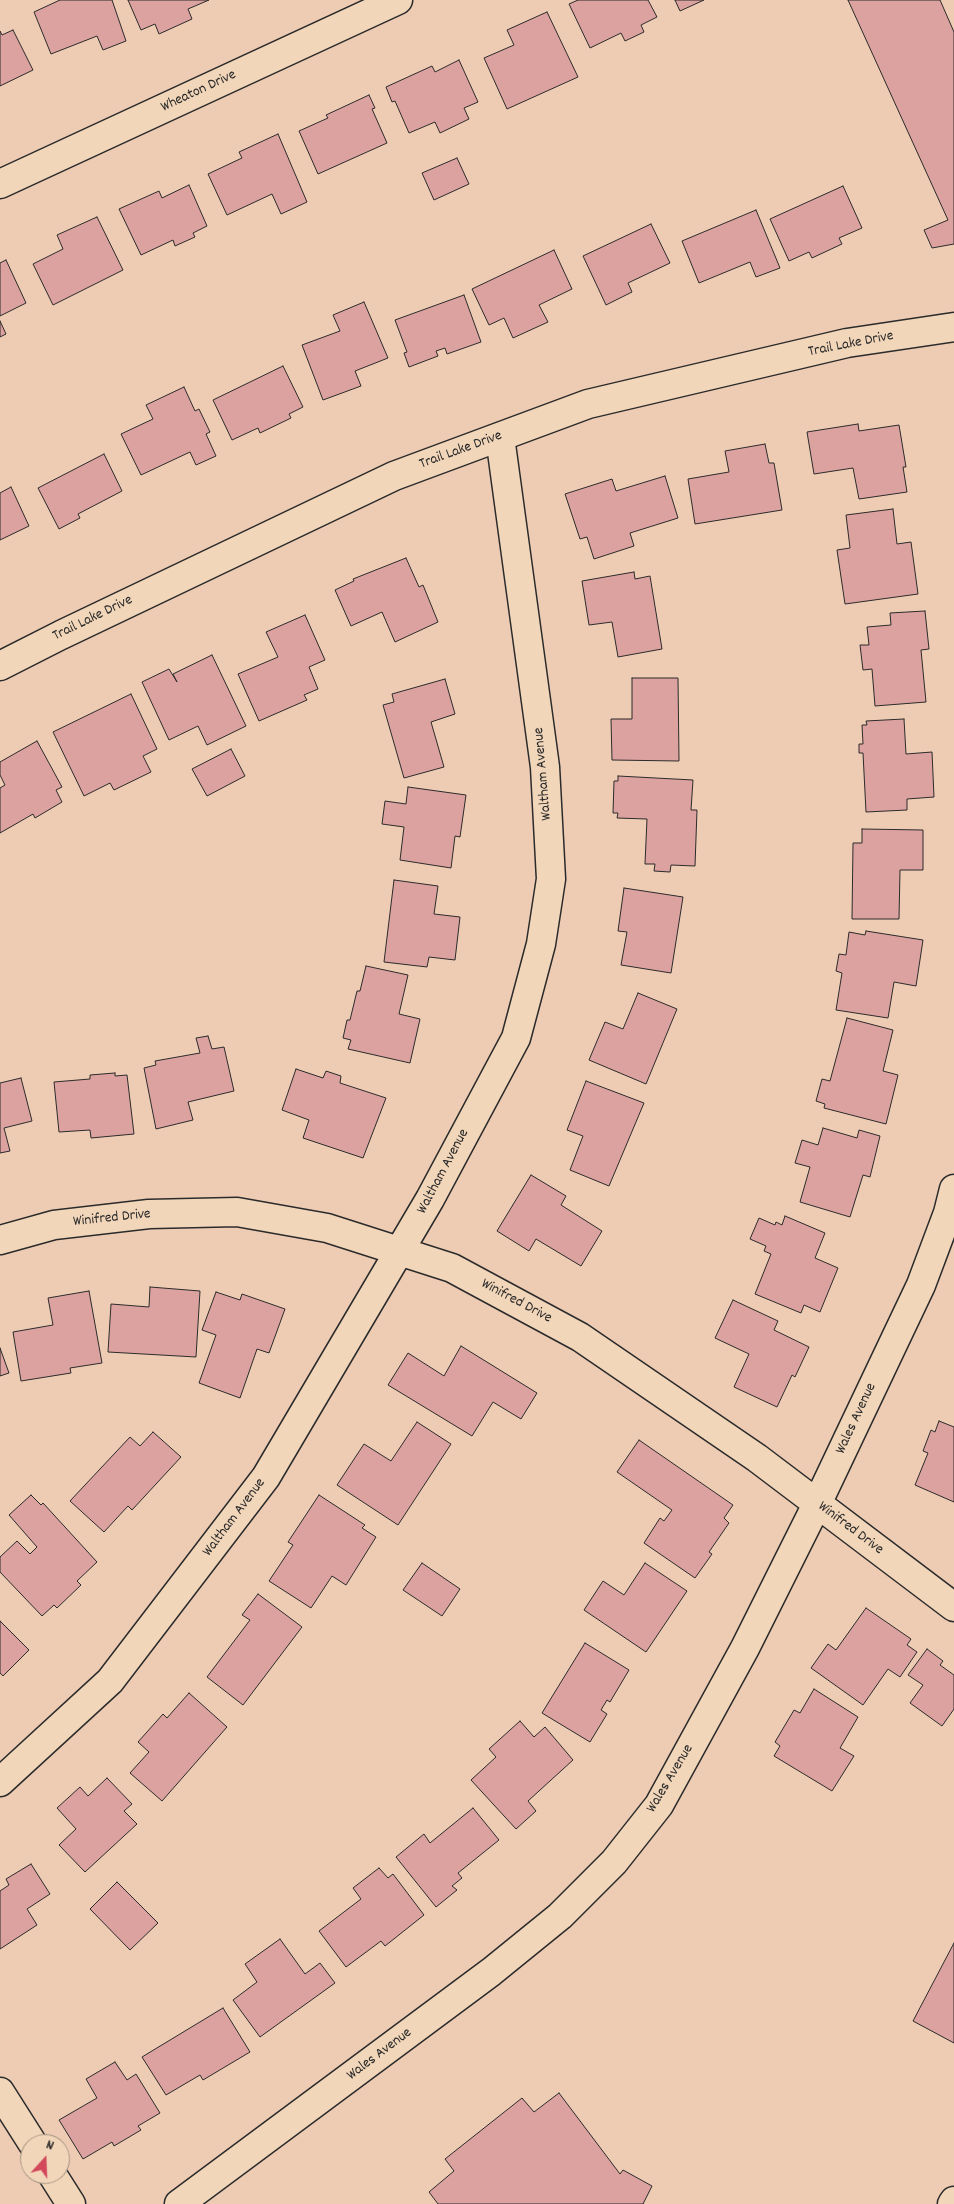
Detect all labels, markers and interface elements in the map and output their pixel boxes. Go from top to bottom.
street label: Wheaton Drive [159,67,239,117]
street label: Trail Lake Drive [807,328,895,362]
street label: Trail Lake Drive [417,428,505,474]
street label: Trail Lake Drive [50,592,136,646]
street label: Waltham Avenue [531,727,557,821]
street label: Waltham Avenue [414,1127,474,1217]
street label: Winifred Drive [72,1206,152,1232]
street label: Winifred Drive [477,1276,555,1328]
street label: Wales Avenue [833,1380,881,1458]
street label: Waltham Avenue [200,1475,270,1561]
street label: Winifred Drive [813,1498,887,1560]
street label: Wales Avenue [644,1742,698,1816]
street label: Wales Avenue [344,2025,416,2085]
north arrow [20,2134,70,2184]
text: N [43,2135,56,2156]

